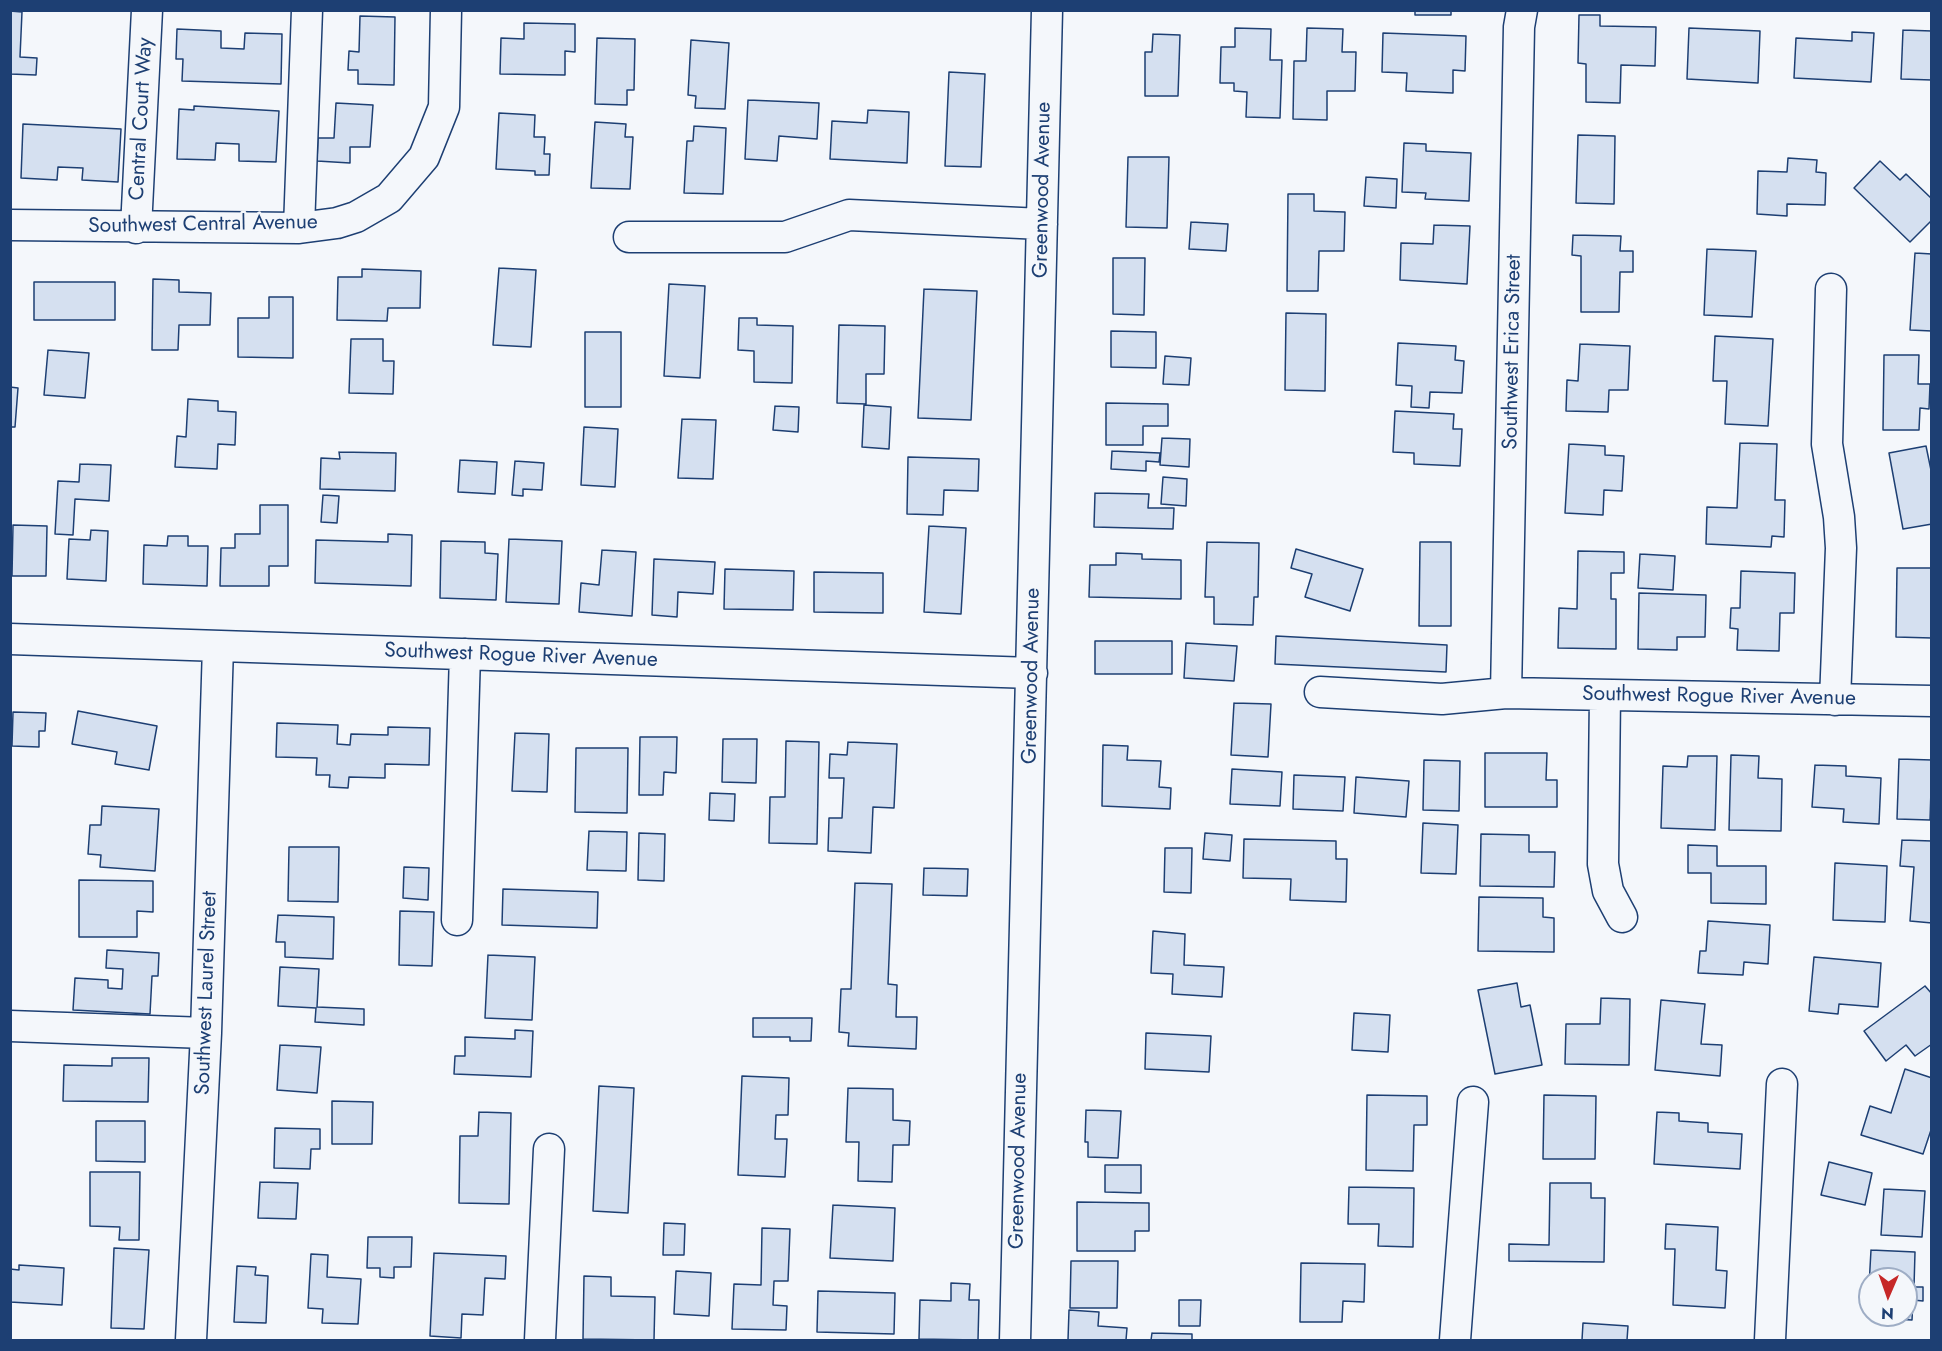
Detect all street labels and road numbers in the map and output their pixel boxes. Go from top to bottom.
street label: Central Court Way [125,37,159,201]
street label: Greenwood Avenue [1029,102,1057,278]
street label: Southwest Central Avenue [88,210,318,240]
street label: Southwest Erica Street [1499,254,1527,450]
street label: Greenwood Avenue [1018,588,1046,764]
street label: Southwest Rogue River Avenue [384,639,658,673]
street label: Southwest Rogue River Avenue [1582,682,1856,712]
street label: Southwest Laurel Street [191,891,223,1095]
street label: Greenwood Avenue [1005,1073,1033,1249]

